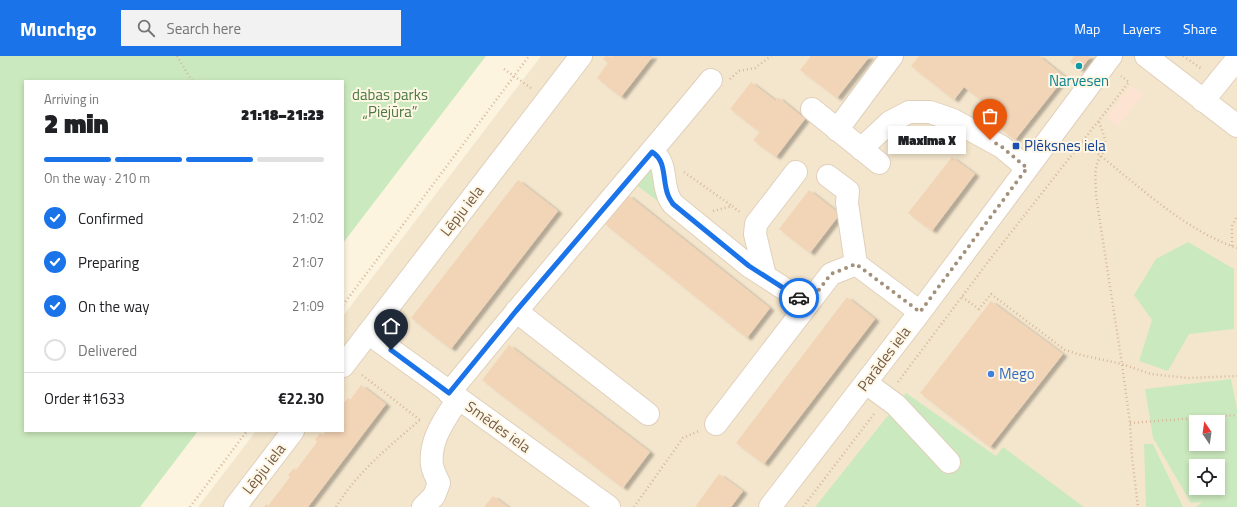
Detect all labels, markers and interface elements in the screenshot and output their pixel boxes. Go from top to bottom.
search box [121,10,401,46]
text: Munchgo [20,14,97,43]
icon: search [135,17,157,39]
text: Search here [167,17,241,40]
text: Map [1074,18,1100,39]
text: Layers [1122,18,1161,39]
text: Share [1183,18,1217,39]
marker: Narvesen [1074,61,1084,71]
place label: Narvesen [1049,69,1109,92]
park label: dabas parks „Piejūra” [352,83,428,123]
text: Arriving in [44,89,99,109]
pin [973,99,1007,140]
text: 21:18–21:23 [241,103,324,126]
text: 2 min [44,104,109,143]
icon: bag [979,105,1001,127]
callout: Maxima X [888,126,966,154]
text: Maxima X [898,130,956,150]
place label: Plēksnes iela [1024,134,1106,157]
marker: Plēksnes iela [1011,141,1021,151]
text: On the way · 210 m [44,168,150,188]
street label: Lēpju iela [434,180,489,241]
icon: check [44,207,66,229]
text: Confirmed [78,207,143,230]
text: 21:02 [292,208,324,228]
icon: check [44,251,66,273]
text: Preparing [78,251,139,274]
text: 21:07 [292,252,324,272]
courier [779,278,819,318]
icon: car [788,287,810,309]
icon: check [44,295,66,317]
text: On the way [78,295,150,318]
text: 21:09 [292,296,324,316]
pin [374,309,408,350]
icon: home [380,315,402,337]
street label: Parādes iela [851,321,916,396]
text: Delivered [78,339,137,362]
place label: Mego [999,362,1035,385]
marker: Mego [986,369,996,379]
text: Order #1633 [44,387,125,410]
text: €22.30 [278,387,324,410]
street label: Smēdes iela [461,395,536,458]
north arrow [1189,415,1225,451]
map controls [1189,415,1225,495]
street label: Lēpju iela [236,438,291,499]
button: locate [1189,459,1225,495]

